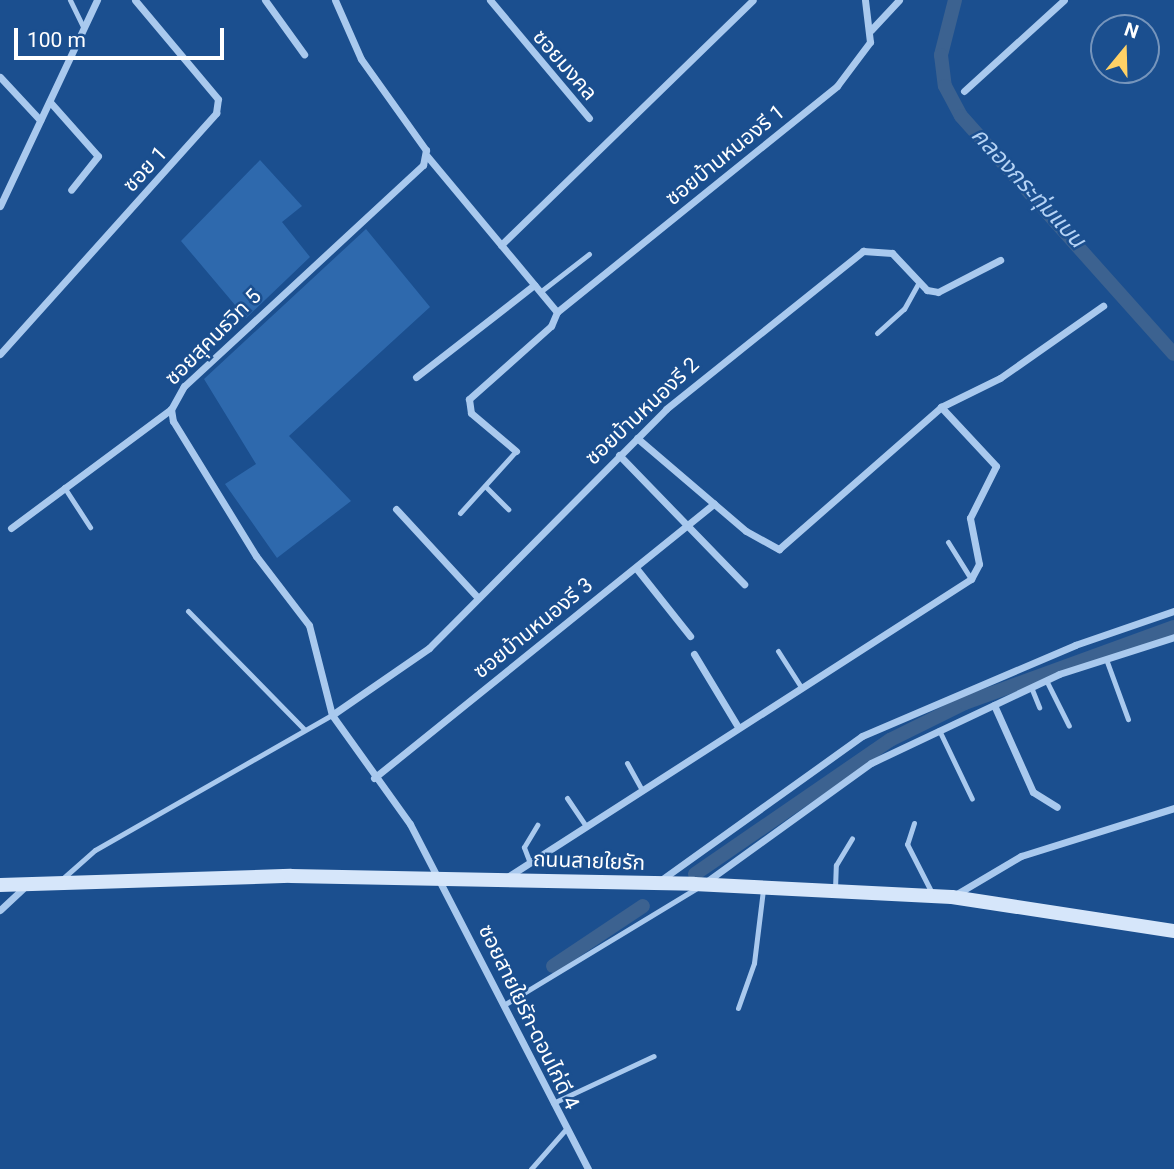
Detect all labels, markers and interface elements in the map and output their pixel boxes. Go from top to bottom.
scale bar [18,14,228,58]
north arrow [1090,14,1160,84]
text: N [1121,18,1141,44]
street label: ซอยมงคล [528,25,602,105]
text: 100 m [27,28,86,52]
street label: ซอยบ้านหนองรี 1 [660,99,790,211]
water label: คลองกระทุ่มแบน [965,122,1091,254]
street label: ซอย 1 [118,141,172,197]
street label: ซอยสุคนธวิท 5 [160,284,266,390]
street label: ซอยบ้านหนองรี 2 [580,352,704,470]
street label: ซอยบ้านหนองรี 3 [468,572,598,684]
street label: ถนนสายใยรัก [533,846,645,876]
street label: ซอยสายใยรัก-ดอนไก่ดี 4 [473,920,585,1114]

